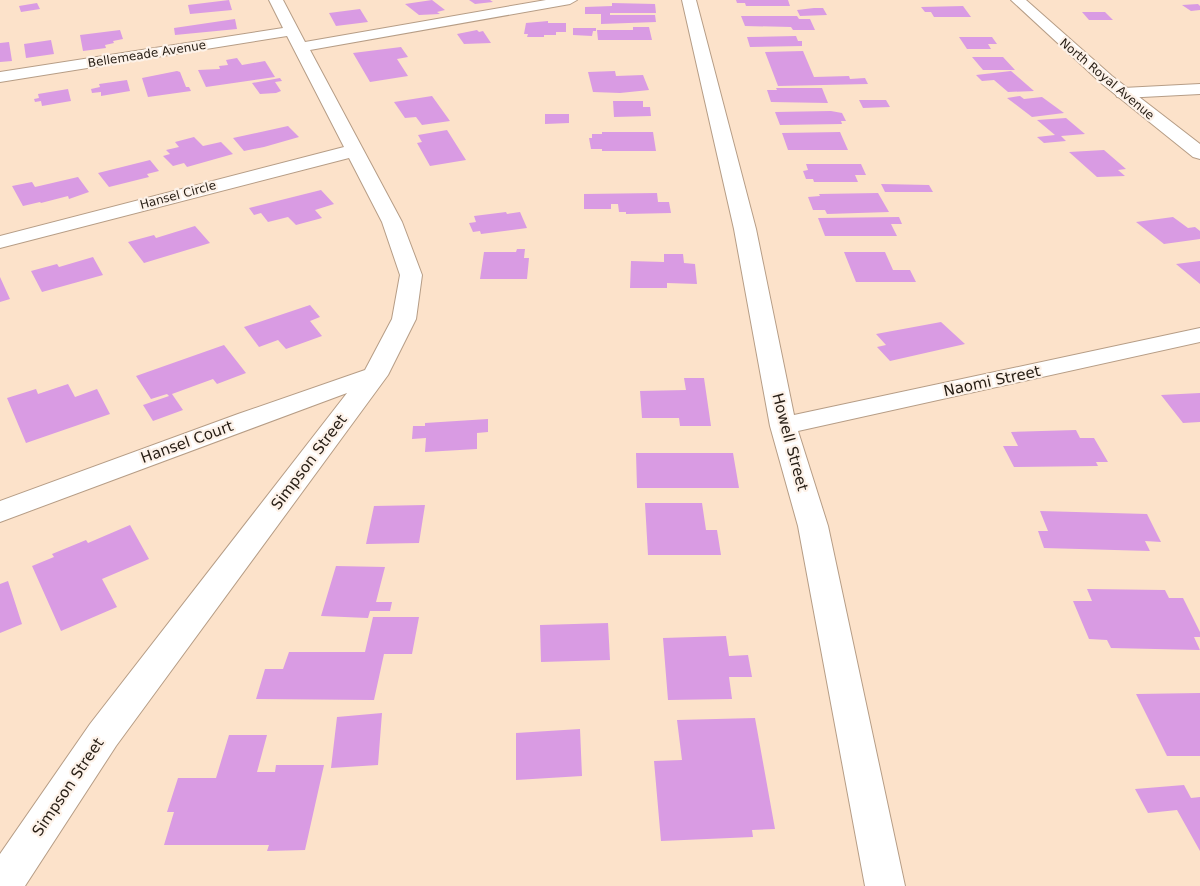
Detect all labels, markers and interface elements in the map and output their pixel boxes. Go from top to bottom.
street label: North Royal Avenue [1057,35,1157,123]
street label: Bellemeade Avenue [87,38,207,70]
street label: Hansel Circle [138,178,218,212]
street label: Naomi Street [942,362,1042,400]
street label: Howell Street [768,391,812,493]
street label: Simpson Street [267,411,351,513]
street label: Hansel Court [138,417,236,467]
street label: Simpson Street [28,734,108,840]

